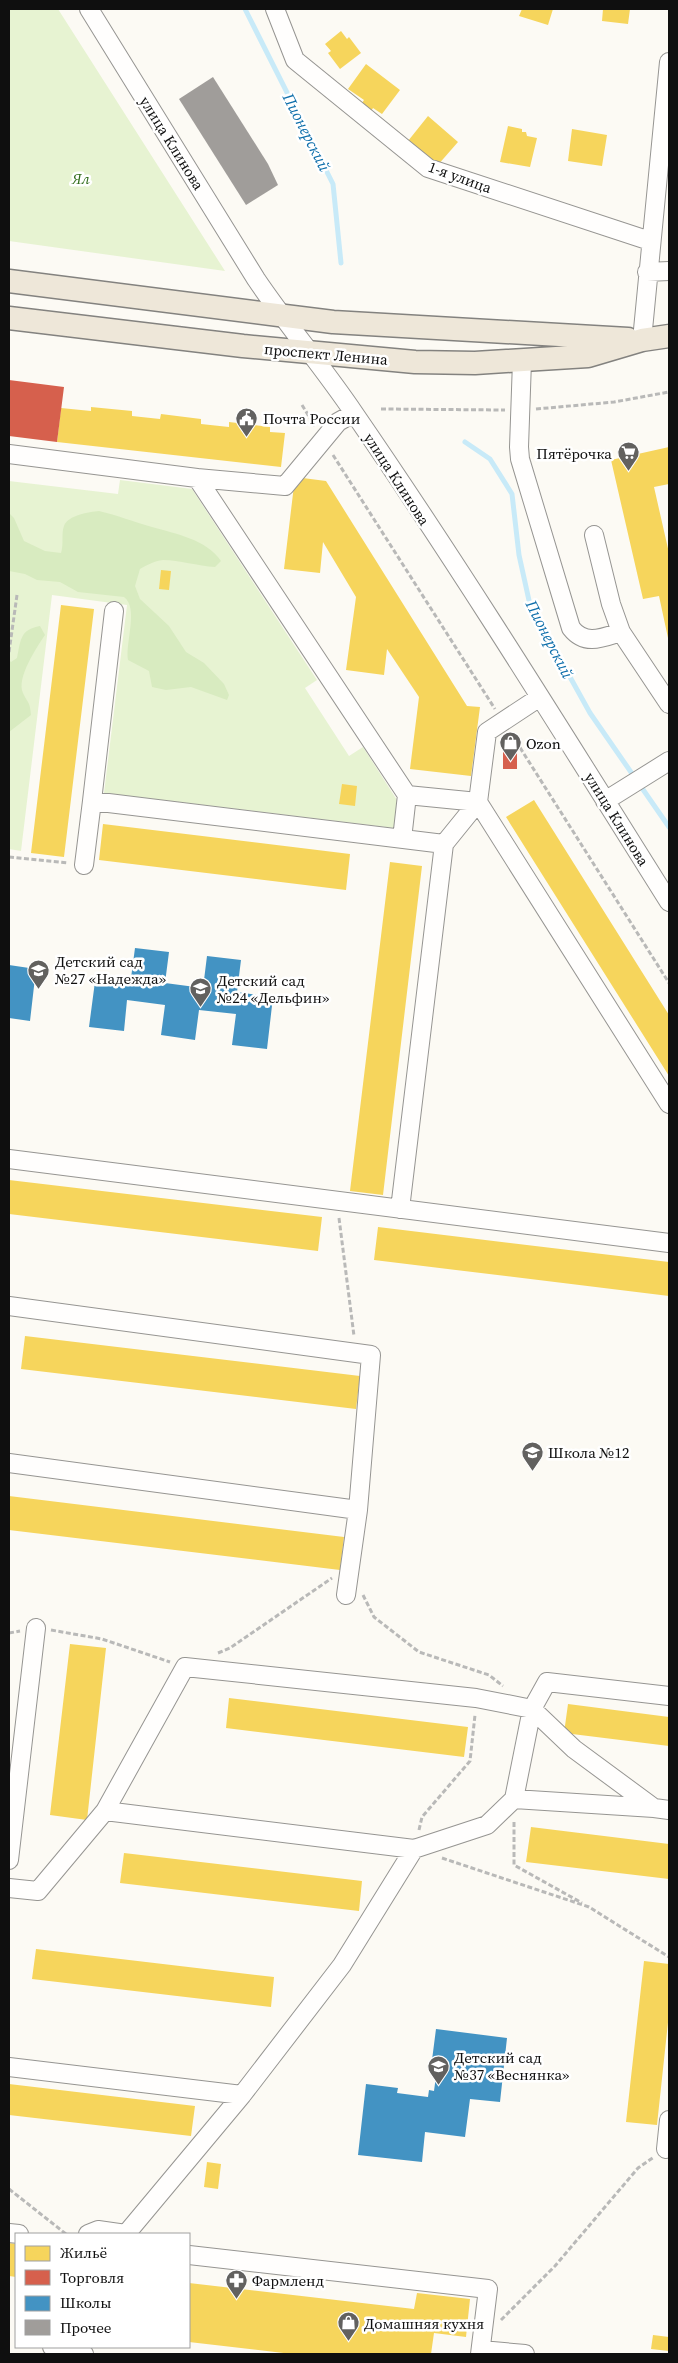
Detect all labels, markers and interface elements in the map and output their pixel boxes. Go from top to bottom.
water label: Пионерский [277,88,336,176]
street label: улица Клинова [135,92,209,194]
street label: 1-я улица [425,156,495,198]
park label: Ял [71,168,90,189]
street label: проспект Ленина [263,338,389,370]
public building icon: Почта России [235,406,259,437]
place label: Почта России [263,408,361,429]
street label: улица Клинова [359,428,435,530]
supermarket icon: Пятёрочка [616,441,640,472]
place label: Пятёрочка [536,443,612,464]
water label: Пионерский [520,595,579,683]
shop icon: Ozon [498,731,522,762]
place label: Ozon [526,733,561,754]
street label: улица Клинова [580,768,654,870]
place label: Детский сад №27 «Надежда» [54,951,166,989]
school or university icon: Детский сад №27 «Надежда» [27,958,51,989]
place label: Детский сад №24 «Дельфин» [216,970,329,1008]
school or university icon: Детский сад №24 «Дельфин» [189,977,213,1008]
school or university icon: Школа №12 [520,1440,544,1471]
place label: Школа №12 [548,1442,630,1463]
place label: Детский сад №37 «Веснянка» [453,2047,569,2085]
school or university icon: Детский сад №37 «Веснянка» [426,2054,450,2085]
legend [15,2233,190,2348]
text: Жильё [60,2242,108,2263]
text: Торговля [60,2267,124,2288]
pharmacy icon: Фармленд [224,2268,248,2299]
place label: Фармленд [252,2270,324,2291]
text: Школы [60,2292,111,2313]
shop icon: Домашняя кухня [336,2311,360,2342]
place label: Домашняя кухня [364,2313,484,2334]
text: Прочее [60,2317,112,2338]

